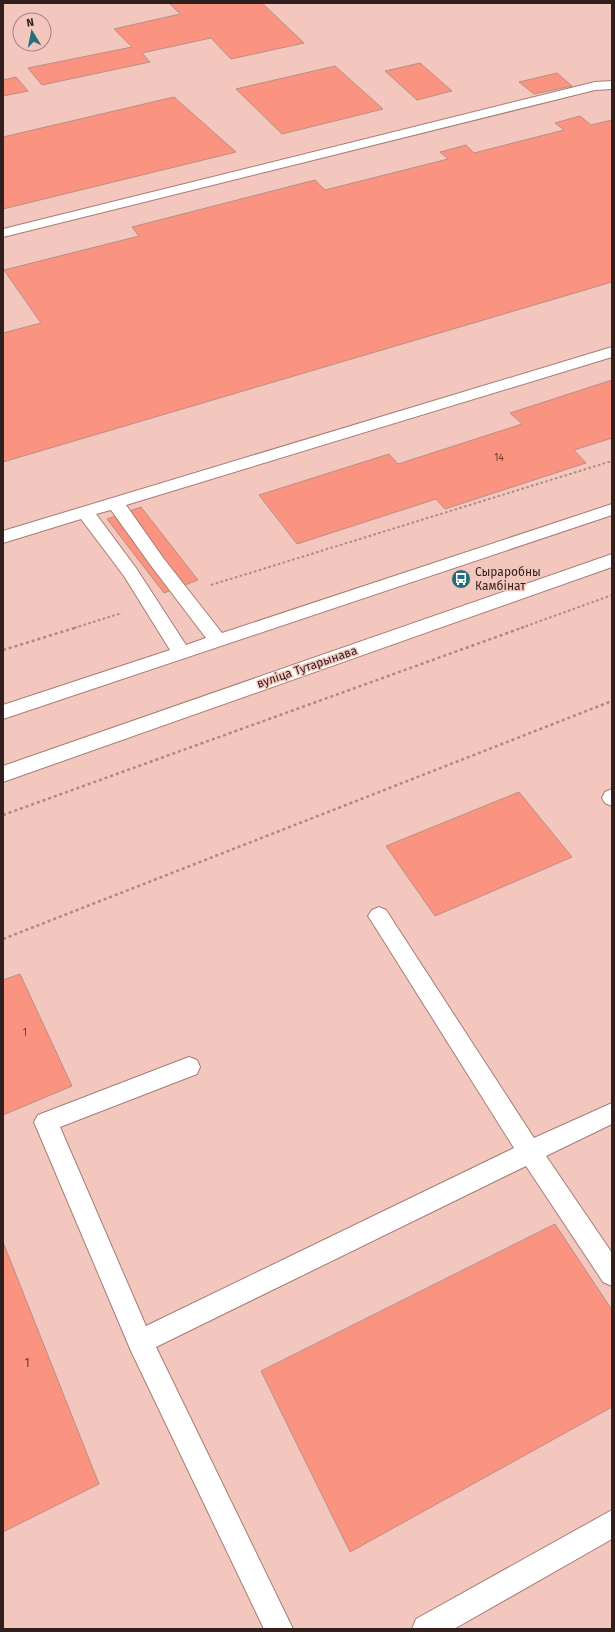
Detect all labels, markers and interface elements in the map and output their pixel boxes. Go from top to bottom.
north arrow [12,12,52,52]
text: N [26,16,35,30]
house number: 14 [494,452,505,464]
place label: Сыраробны Камбінат [475,565,541,593]
bus stop icon: Сыраробны Камбінат [450,568,472,590]
street label: вуліца Тутарынава [255,643,359,691]
house number: 1 [23,1027,27,1039]
house number: 1 [24,1356,30,1370]

